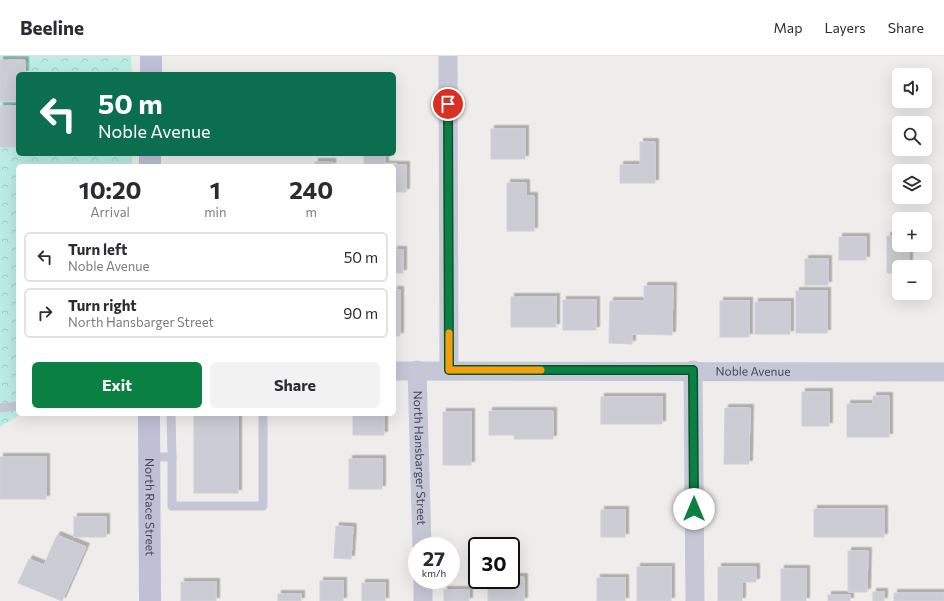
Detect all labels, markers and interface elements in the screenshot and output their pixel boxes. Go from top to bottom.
text: Beeline [20,16,84,39]
text: Map [774,19,802,36]
text: Layers [824,19,866,36]
text: Share [888,19,924,36]
map controls [892,68,932,300]
button: sound [892,68,932,108]
text: 50 m [98,86,163,120]
pin [431,87,465,121]
icon: left [32,88,84,140]
icon: arrive [437,93,459,115]
button: search [892,116,932,156]
text: Noble Avenue [98,120,211,142]
button: layers [892,164,932,204]
text: 10:20 [79,175,141,204]
text: 1 [210,175,221,204]
text: 240 [289,175,333,204]
text: Arrival [90,204,130,220]
text: min [204,204,226,220]
text: m [305,204,317,220]
button: + [892,212,932,252]
text: Turn left [68,240,127,258]
icon: left [34,246,56,268]
text: 50 m [344,248,378,266]
text: Noble Avenue [68,258,149,274]
button: − [892,260,932,300]
text: Turn right [68,296,137,314]
icon: right [34,302,56,324]
text: 90 m [343,304,378,322]
text: North Hansbarger Street [68,314,214,330]
button: Exit [32,362,202,408]
button: Share [210,362,380,408]
street label: Noble Avenue [715,364,791,378]
street label: North Hansbarger Street [412,390,429,526]
street label: North Race Street [143,458,158,556]
position arrow [673,488,715,530]
speed limit sign: 30 [468,537,520,589]
text: 27 [423,546,445,570]
text: km/h [422,567,446,579]

